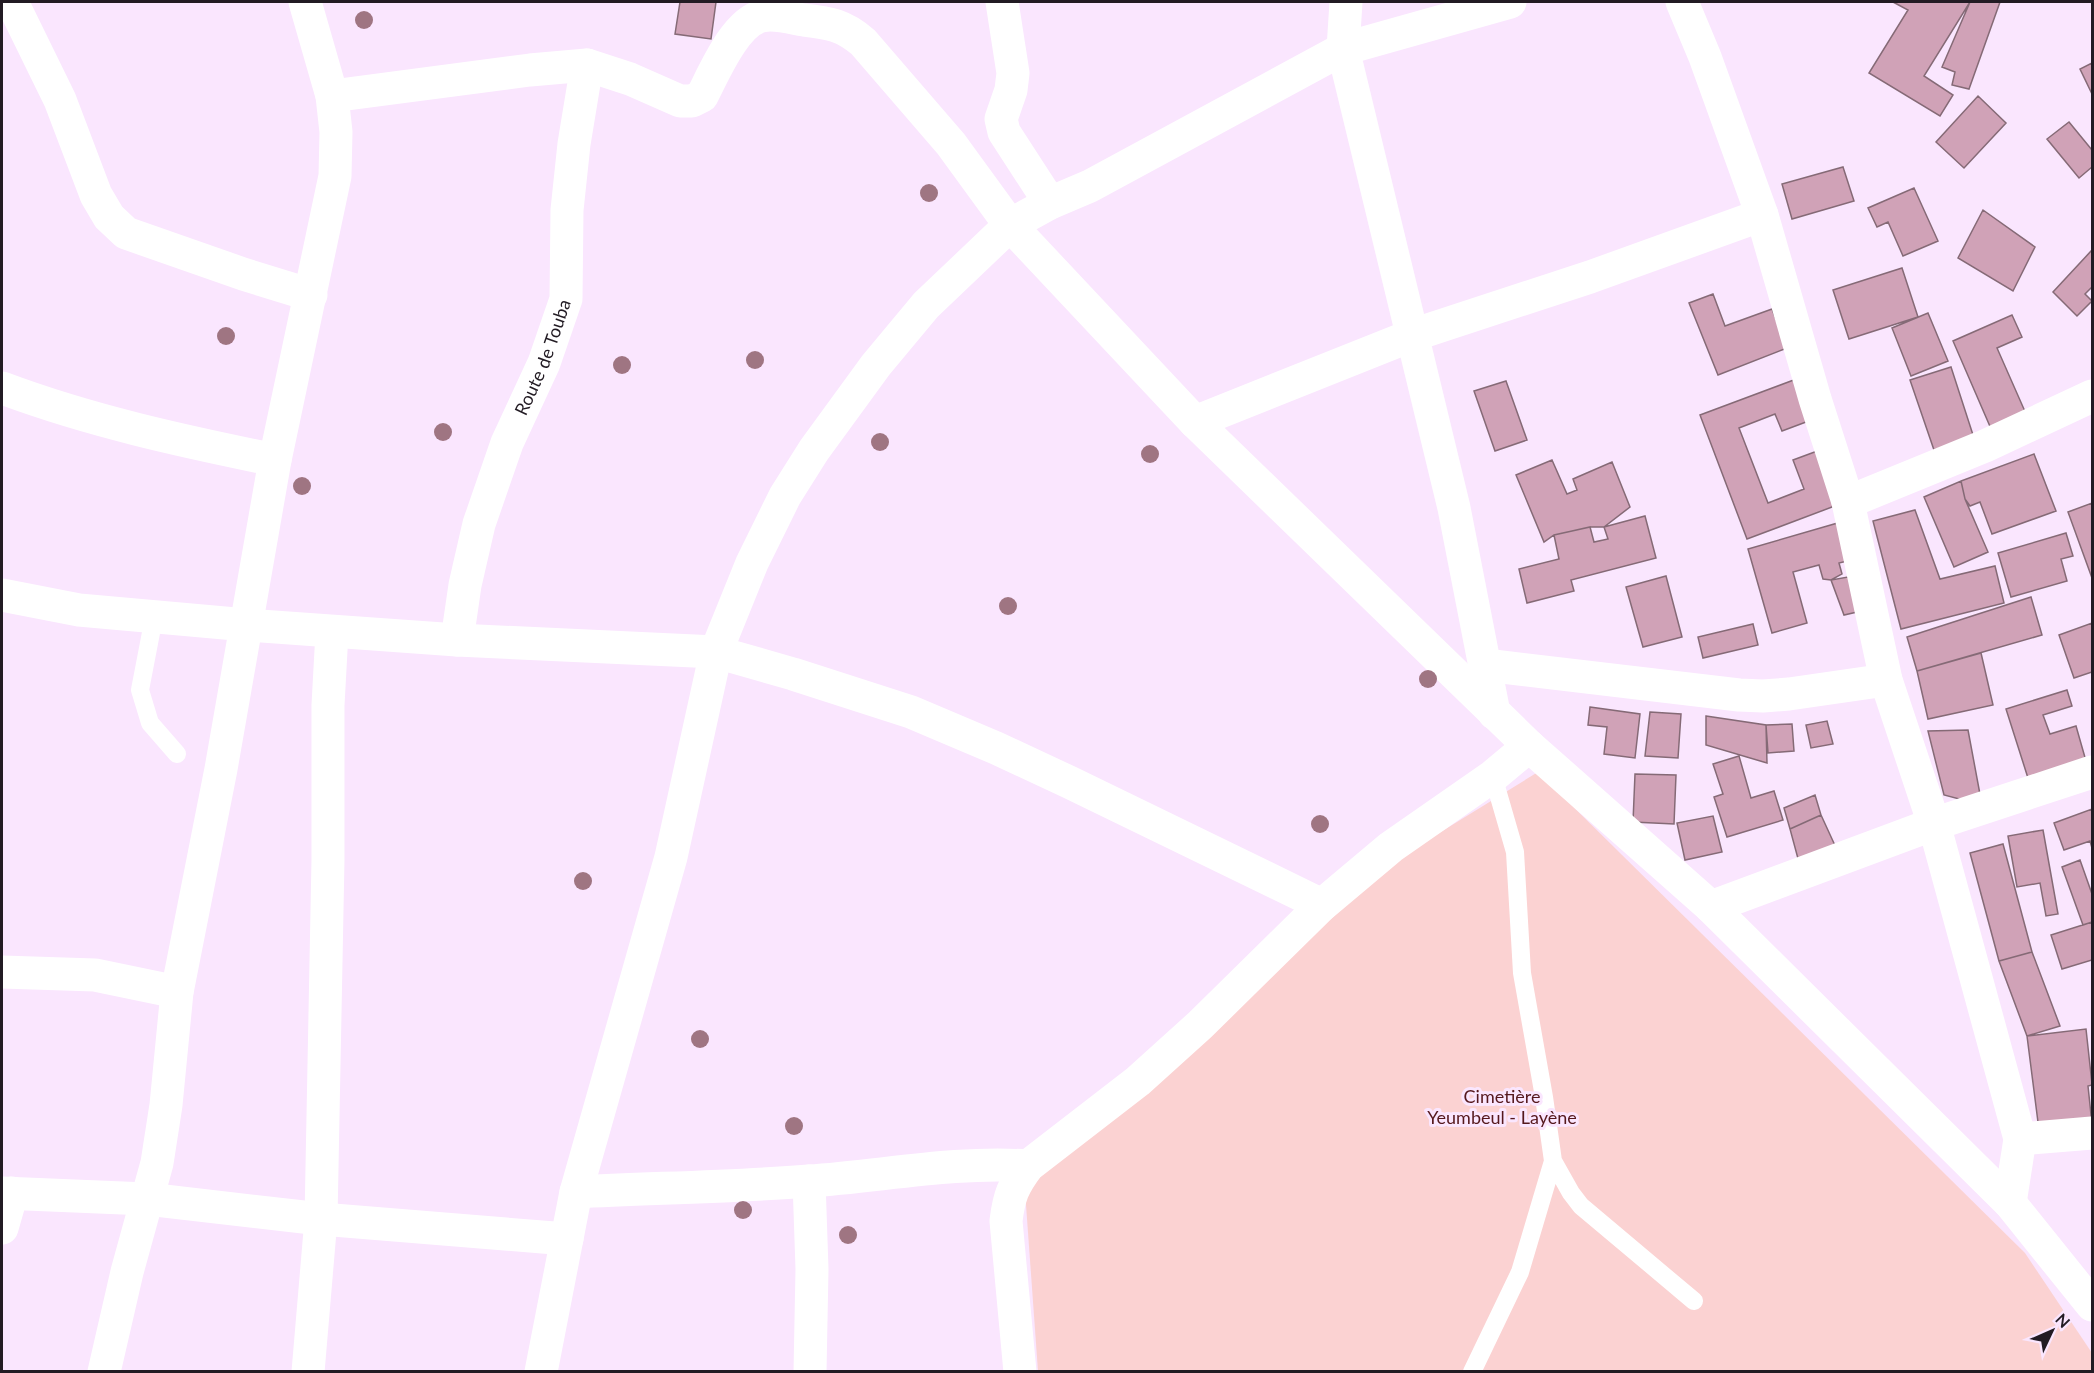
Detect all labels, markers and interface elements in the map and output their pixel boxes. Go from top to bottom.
street label: Route de Touba [509,296,575,418]
park label: Cimetière Yeumbeul - Layène [1427,1085,1577,1128]
north arrow [2022,1301,2082,1361]
text: N [2052,1309,2074,1331]

